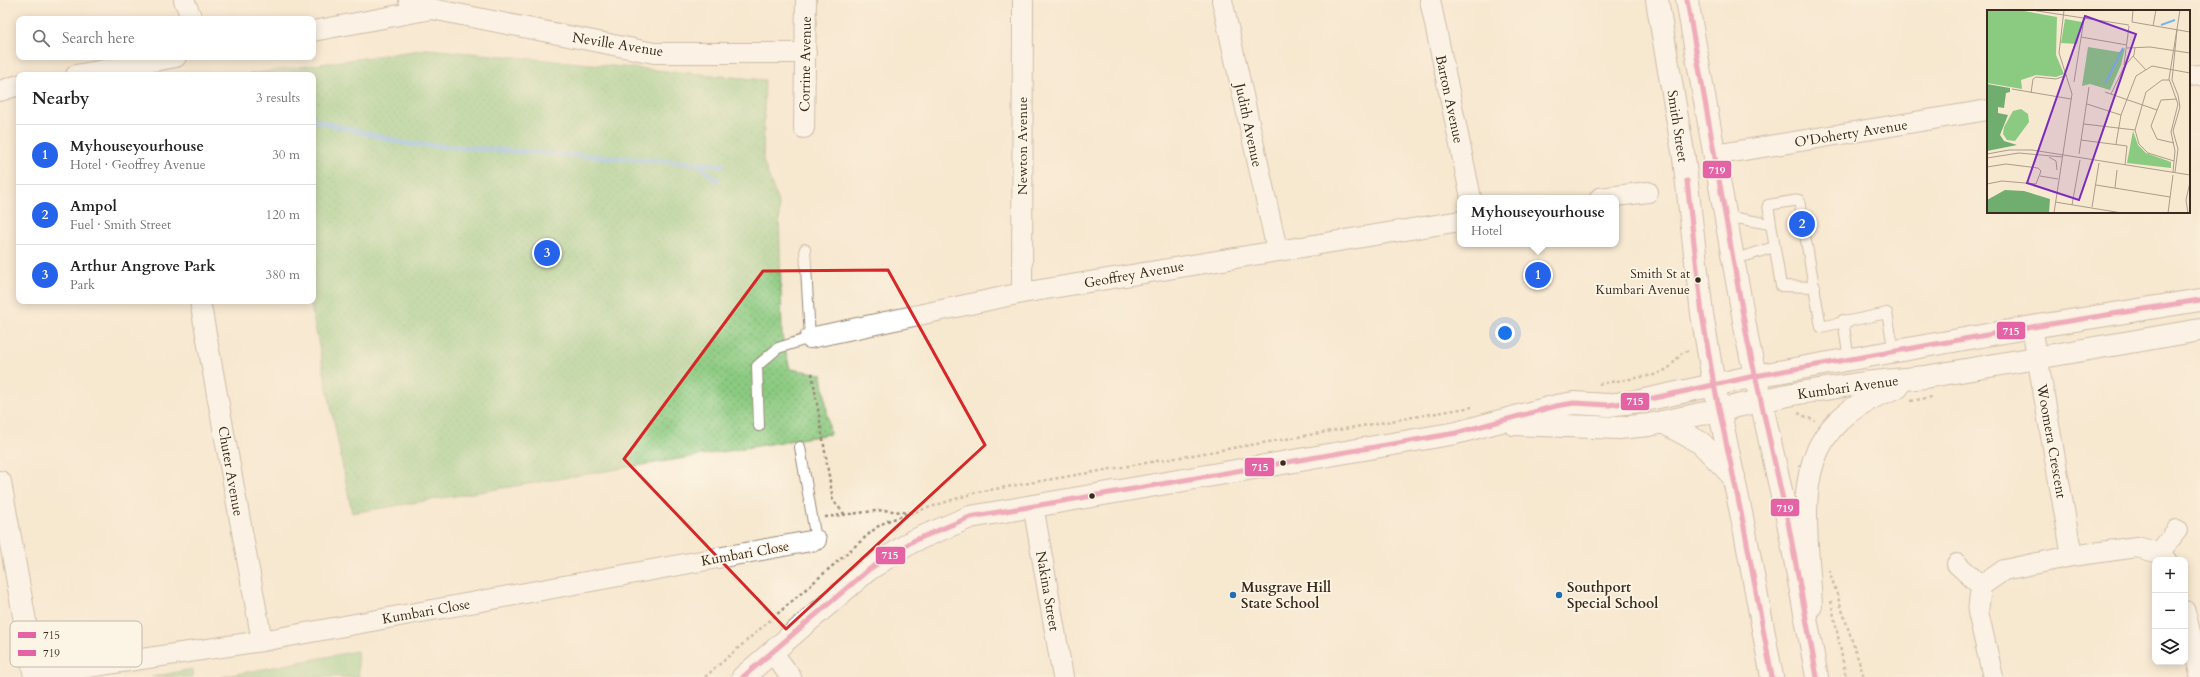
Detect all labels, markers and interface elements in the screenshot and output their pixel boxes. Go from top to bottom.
inset map [1987,10,2190,213]
search box [16,16,316,60]
street label: Corrine Avenue [795,16,816,112]
icon: search [30,27,52,49]
text: Search here [62,28,135,48]
street label: Neville Avenue [571,28,665,61]
street label: Barton Avenue [1431,53,1468,145]
street label: Judith Avenue [1230,80,1267,169]
text: Nearby [32,87,89,110]
text: 3 results [256,89,300,107]
street label: Smith Street [1662,89,1693,164]
street label: Newton Avenue [1013,97,1032,195]
street label: O'Doherty Avenue [1793,115,1909,152]
text: Myhouseyourhouse [70,136,204,156]
text: 1 [42,146,48,164]
text: 30 m [272,146,300,164]
text: Hotel · Geoffrey Avenue [70,156,206,174]
line badge: 719 [1702,160,1732,179]
text: 719 [1709,163,1726,178]
popup [1457,195,1619,247]
text: Ampol [70,196,117,216]
text: Myhouseyourhouse [1471,202,1605,222]
text: 2 [42,206,48,224]
text: 120 m [266,206,300,224]
pin: 2 [1789,209,1815,239]
text: Fuel · Smith Street [70,216,171,234]
text: Hotel [1471,222,1502,240]
pin: 3 [534,238,560,268]
text: Arthur Angrove Park [70,256,216,276]
street label: Geoffrey Avenue [1082,256,1186,293]
pin: 1 [1525,260,1551,290]
place label: Smith St at Kumbari Avenue [1596,265,1690,299]
text: 3 [42,266,48,284]
text: 380 m [266,266,300,284]
marker: Smith St at Kumbari Avenue [1693,275,1703,285]
text: Park [70,276,95,294]
line badge: 715 [1996,321,2026,340]
your location [1495,323,1515,343]
text: 715 [2003,324,2020,339]
street label: Kumbari Avenue [1796,371,1900,404]
street label: Woomera Crescent [2032,381,2071,500]
line badge: 715 [1620,392,1650,411]
text: 715 [1627,394,1644,409]
street label: Chuter Avenue [213,425,248,518]
line badge: 715 [1244,457,1275,477]
unlabelled marker [1278,458,1288,468]
text: 715 [1252,460,1269,475]
unlabelled marker [1087,491,1097,501]
line badge: 719 [1770,498,1800,517]
text: 719 [1777,501,1794,516]
street label: Kumbari Close [700,536,791,571]
line badge: 715 [875,546,906,565]
text: 715 [882,548,899,563]
street label: Nakina Street [1031,550,1064,633]
map controls [2152,557,2188,665]
button: + [2152,557,2188,593]
place label: Musgrave Hill State School [1241,578,1331,613]
place label: Southport Special School [1567,578,1658,613]
marker: Musgrave Hill State School [1228,590,1238,600]
marker: Southport Special School [1554,590,1564,600]
button: − [2152,593,2188,629]
street label: Kumbari Close [381,594,472,629]
legend [10,621,142,667]
text: 715 [43,628,60,643]
button: layers [2152,629,2188,665]
text: 719 [43,646,60,661]

